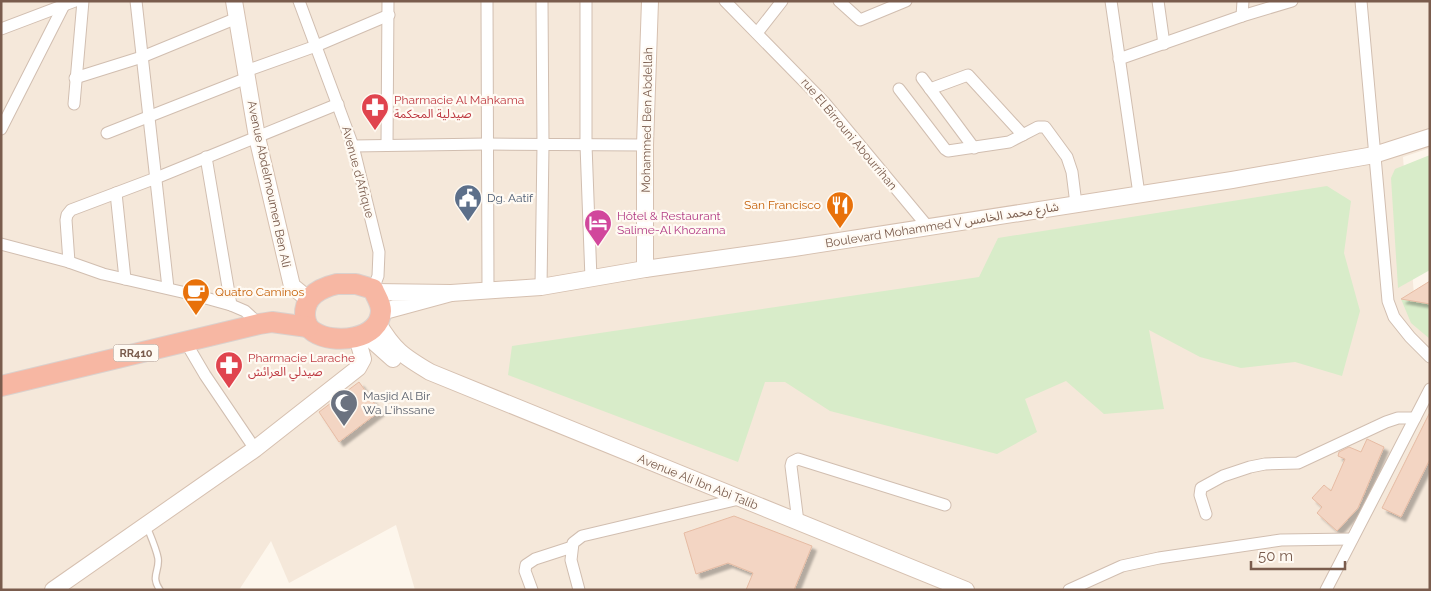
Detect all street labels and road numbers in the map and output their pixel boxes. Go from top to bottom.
street label: Mohammed Ben Abdellah [639,47,655,193]
street label: rue El Birrouni Abourrihan [798,75,900,193]
street label: Avenue Abdelmoumen Ben Ali [244,99,294,269]
street label: Avenue d'Afrique [339,125,377,219]
street label: Boulevard Mohammed V شارع محمد الخامس [824,200,1060,252]
road number: RR410 [114,344,158,362]
street label: Avenue Ali Ibn Abi Talib [636,451,760,513]

